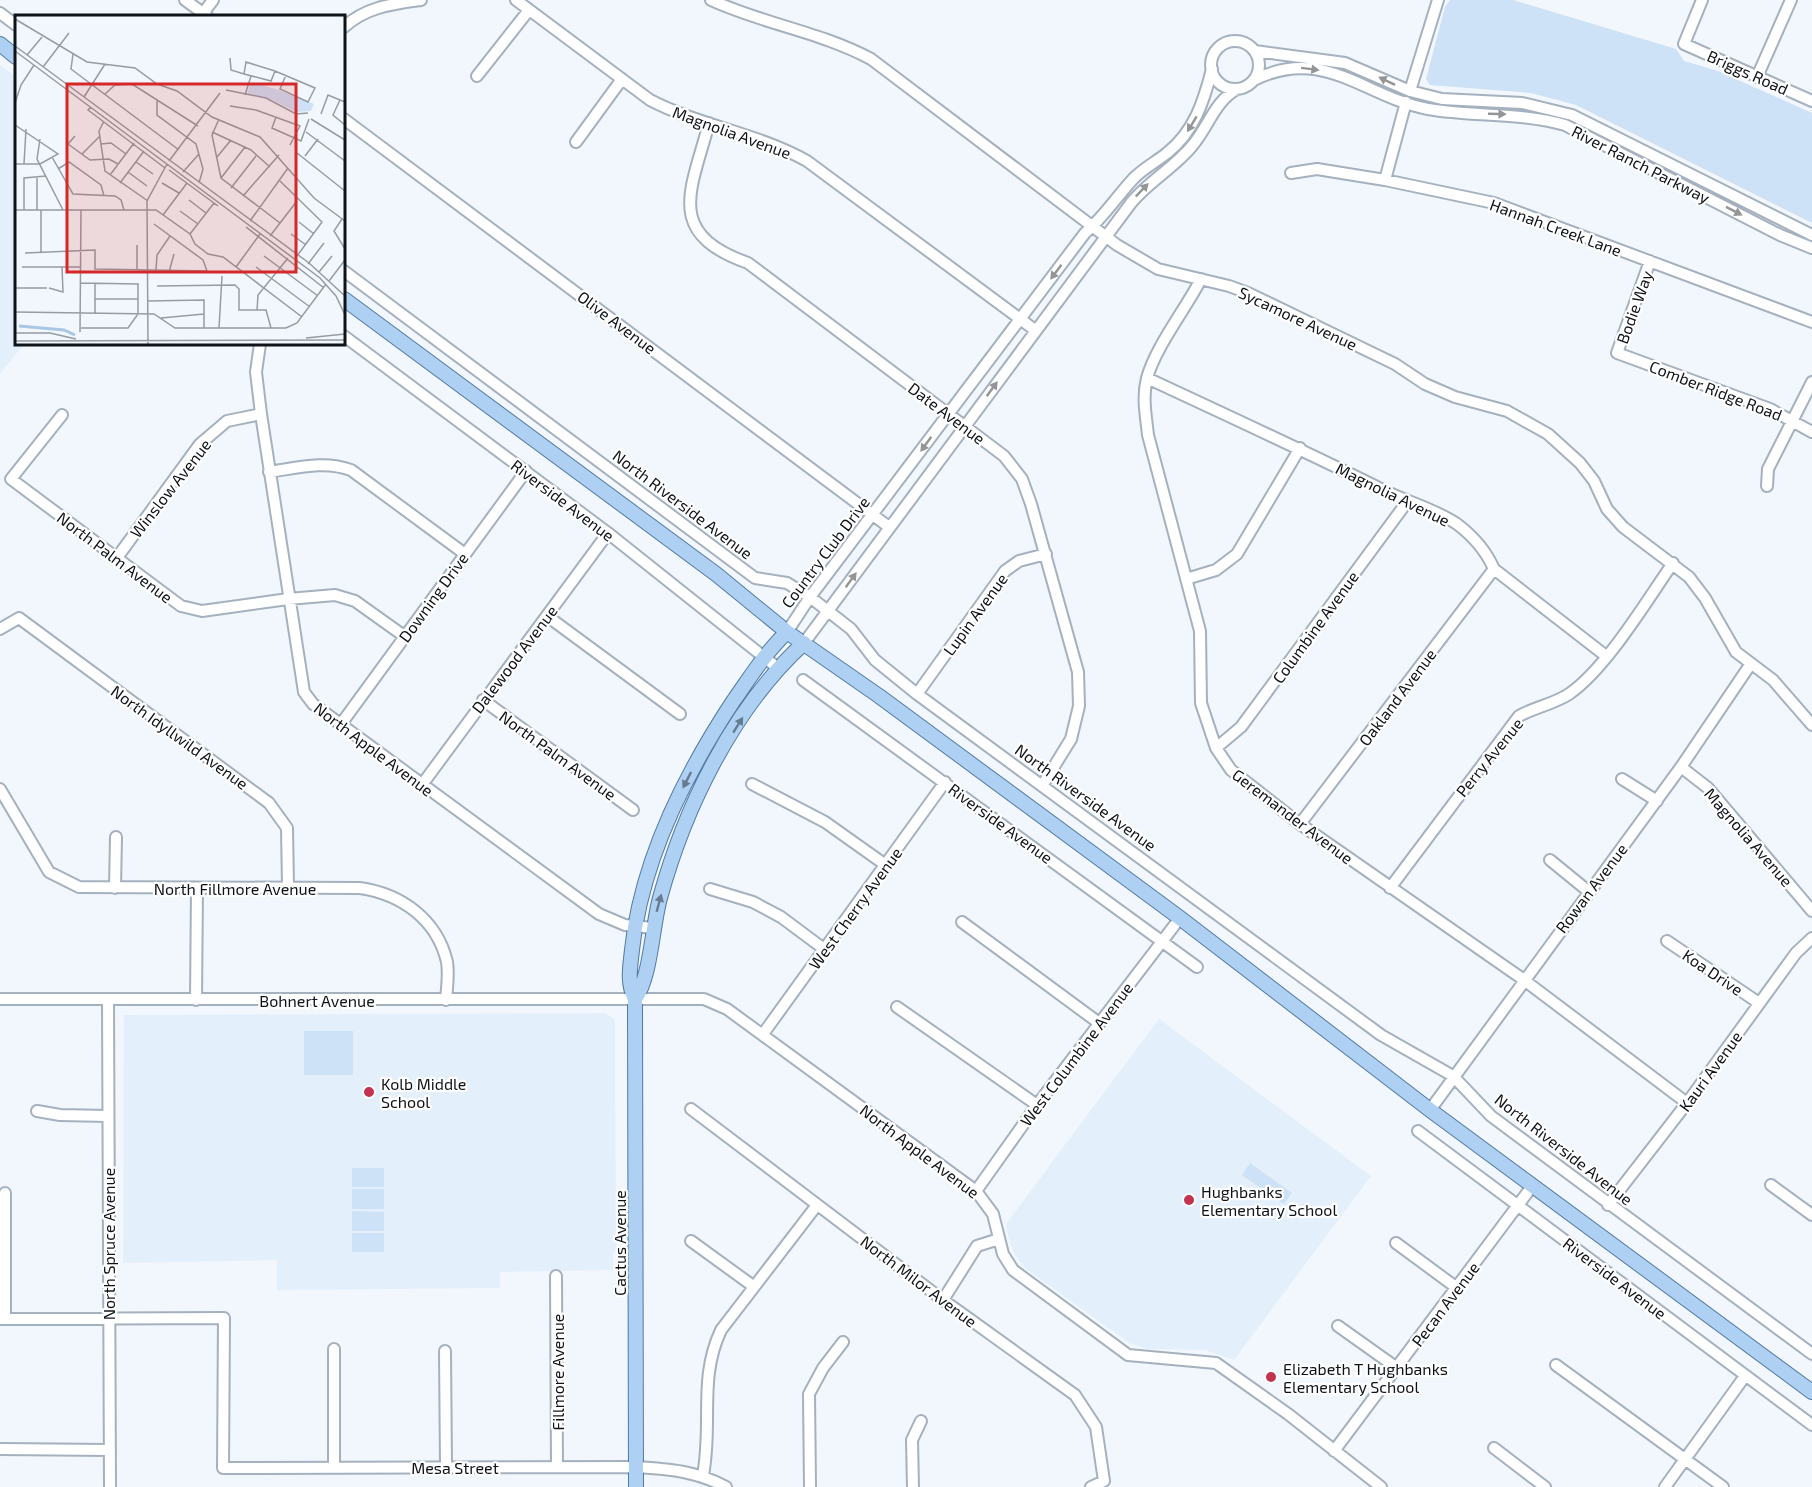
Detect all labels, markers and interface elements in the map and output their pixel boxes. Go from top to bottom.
inset map [15,15,345,345]
street label: Briggs Road [1705,46,1791,98]
one-way arrow [1301,64,1320,74]
one-way arrow [1379,76,1396,86]
street label: Magnolia Avenue [670,102,794,162]
one-way arrow [1488,110,1507,119]
one-way arrow [1186,116,1197,132]
street label: River Ranch Parkway [1569,121,1714,207]
one-way arrow [1135,183,1149,198]
street label: Hannah Creek Lane [1488,194,1624,260]
one-way arrow [1725,206,1742,216]
one-way arrow [1050,263,1062,279]
street label: Bodie Way [1612,267,1656,346]
street label: Sycamore Avenue [1236,282,1360,354]
street label: Olive Avenue [574,286,660,358]
street label: Comber Ridge Road [1647,356,1785,424]
street label: Date Avenue [905,378,989,448]
one-way arrow [986,381,998,397]
street label: Winslow Avenue [126,435,214,541]
one-way arrow [920,436,932,451]
street label: North Riverside Avenue [610,445,756,563]
street label: Riverside Avenue [508,455,618,545]
street label: Magnolia Avenue [1333,458,1453,530]
street label: Country Club Drive [777,493,873,611]
street label: North Palm Avenue [54,507,176,607]
street label: Downing Drive [394,549,472,645]
street label: Columbine Avenue [1268,567,1362,687]
street label: Lupin Avenue [939,569,1011,659]
one-way arrow [845,572,857,588]
street label: Dalewood Avenue [467,601,561,717]
street label: Oakland Avenue [1354,645,1440,749]
street label: North Idyllwild Avenue [108,681,252,793]
street label: North Apple Avenue [311,698,437,800]
street label: North Palm Avenue [496,706,620,804]
street label: Perry Avenue [1452,714,1526,800]
one-way arrow [733,717,744,733]
street label: North Riverside Avenue [1012,739,1160,855]
street label: Geremander Avenue [1229,764,1357,868]
one-way arrow [682,772,692,789]
street label: Riverside Avenue [945,779,1057,867]
street label: Magnolia Avenue [1701,784,1797,890]
street label: Rowan Avenue [1551,840,1631,936]
street label: West Cherry Avenue [804,843,906,973]
street label: North Fillmore Avenue [154,879,316,898]
one-way arrow [655,893,664,911]
street label: Koa Drive [1679,945,1747,999]
street label: West Columbine Avenue [1016,978,1136,1130]
street label: Bohnert Avenue [259,991,375,1010]
street label: Kauri Avenue [1675,1027,1745,1115]
place label: Kolb Middle School [381,1074,466,1111]
marker: Kolb Middle School [362,1085,376,1099]
street label: North Riverside Avenue [1491,1089,1637,1209]
street label: North Apple Avenue [857,1100,983,1202]
street label: North Spruce Avenue [99,1168,118,1320]
place label: Hughbanks Elementary School [1201,1182,1337,1219]
street label: Cactus Avenue [610,1190,629,1296]
marker: Hughbanks Elementary School [1182,1193,1196,1207]
street label: North Milor Avenue [857,1231,981,1331]
street label: Riverside Avenue [1560,1233,1670,1323]
street label: Pecan Avenue [1407,1258,1483,1350]
street label: Fillmore Avenue [548,1314,567,1430]
place label: Elizabeth T Hughbanks Elementary School [1283,1359,1448,1396]
marker: Elizabeth T Hughbanks Elementary School [1264,1370,1278,1384]
street label: Mesa Street [411,1458,499,1477]

